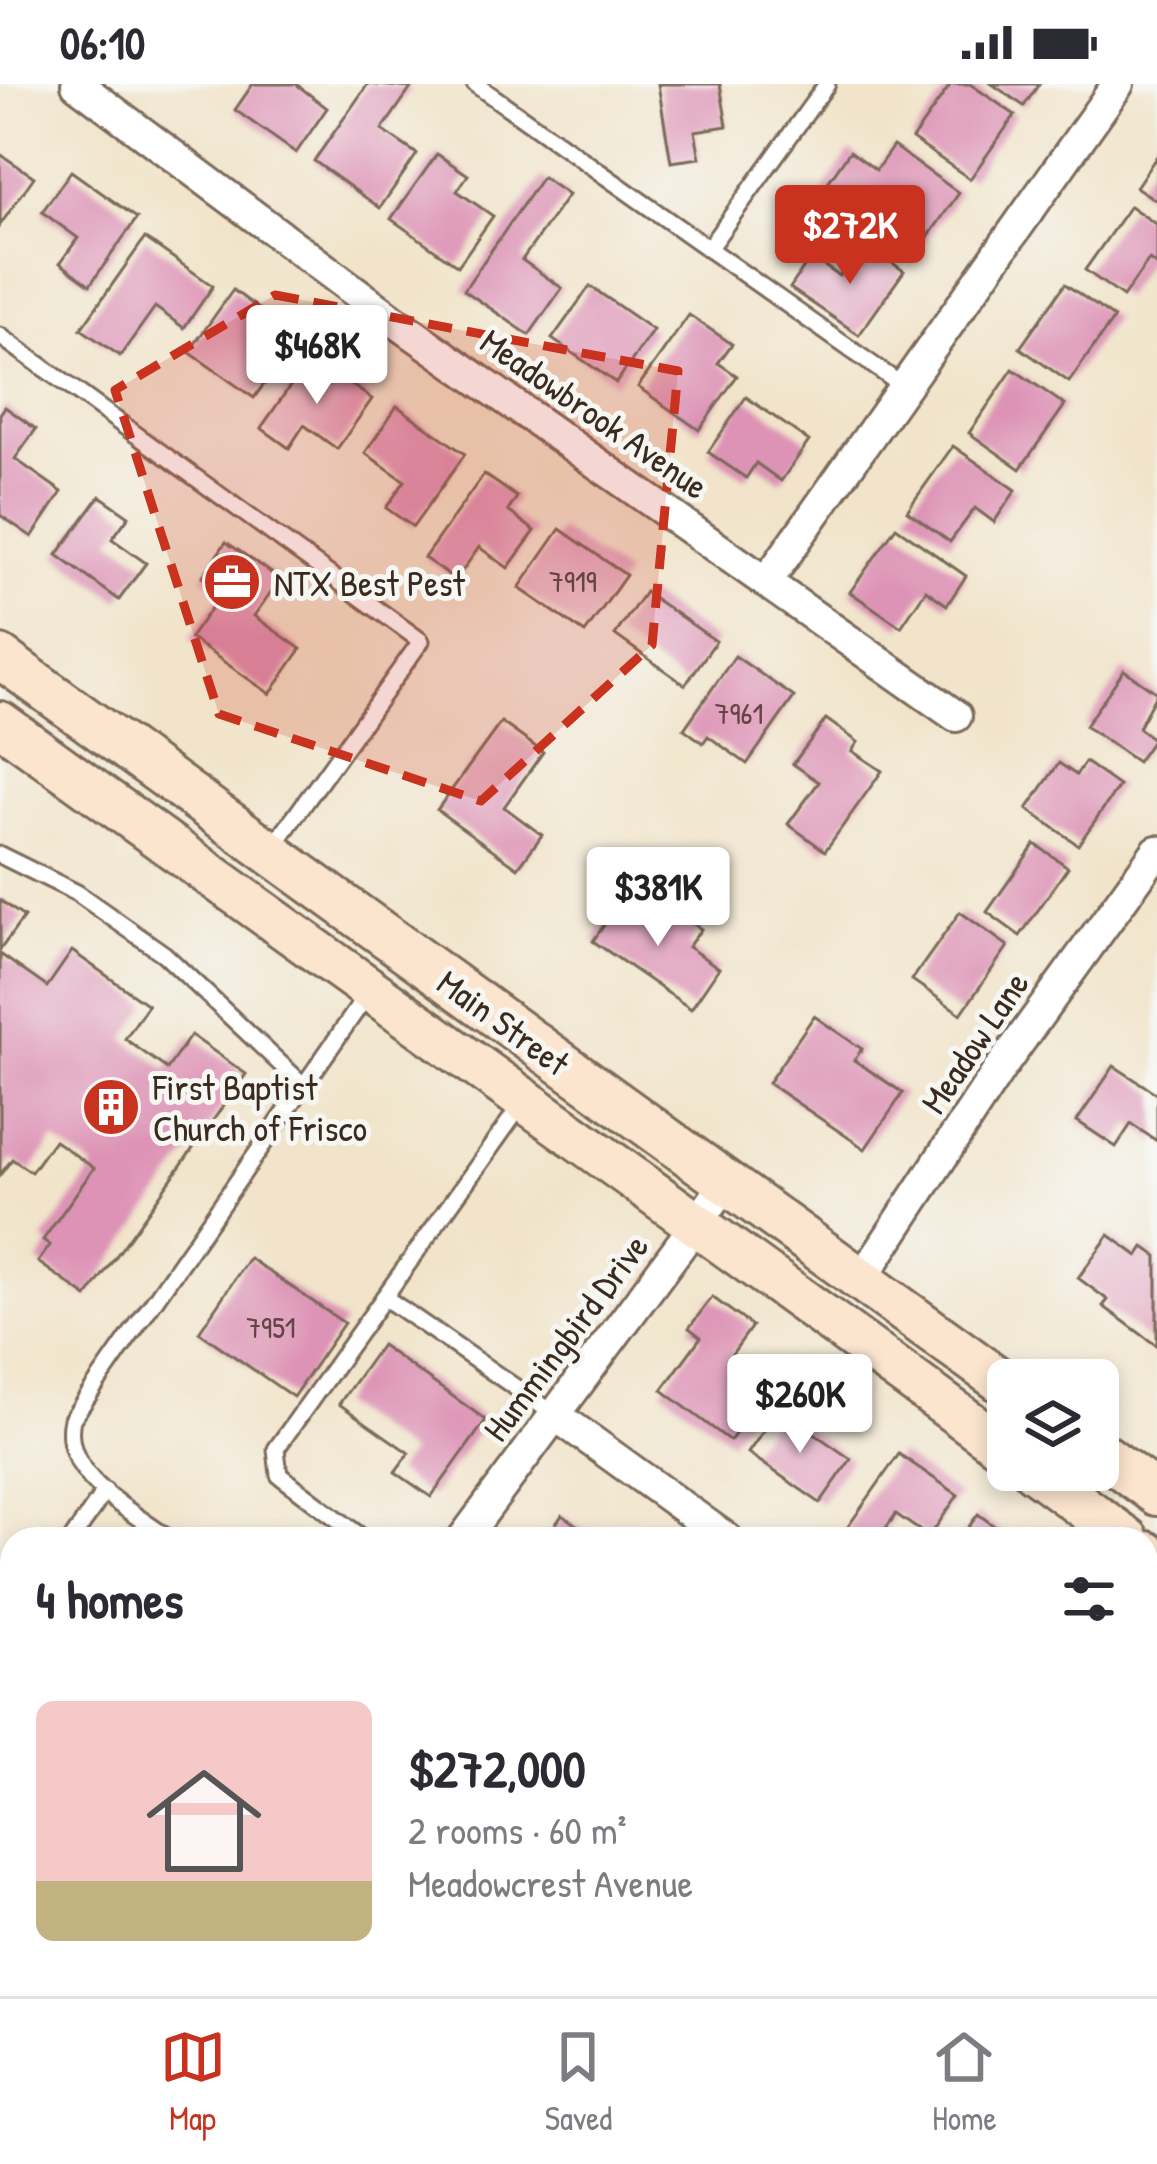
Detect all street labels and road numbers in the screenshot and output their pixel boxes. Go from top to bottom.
street label: Meadowbrook Avenue [471,316,719,510]
street label: Main Street [428,958,580,1087]
street label: Meadow Lane [909,961,1039,1123]
street label: Hummingbird Drive [471,1223,659,1451]

